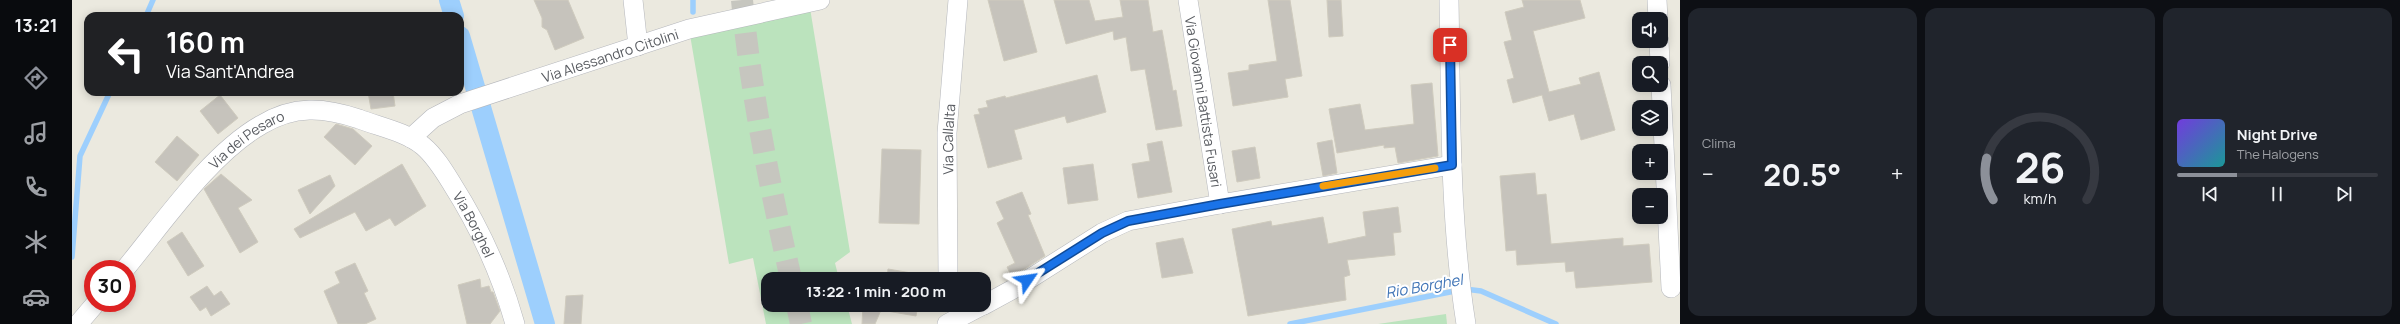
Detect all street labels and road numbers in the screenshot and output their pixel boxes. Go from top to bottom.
street label: Via Giovanni Battista Fusari [1181,15,1227,189]
street label: Via Alessandro Citolini [539,24,681,86]
street label: Via Callalta [937,103,959,175]
street label: Via dei Pesaro [204,106,287,172]
street label: Via Borghel [449,188,499,260]

